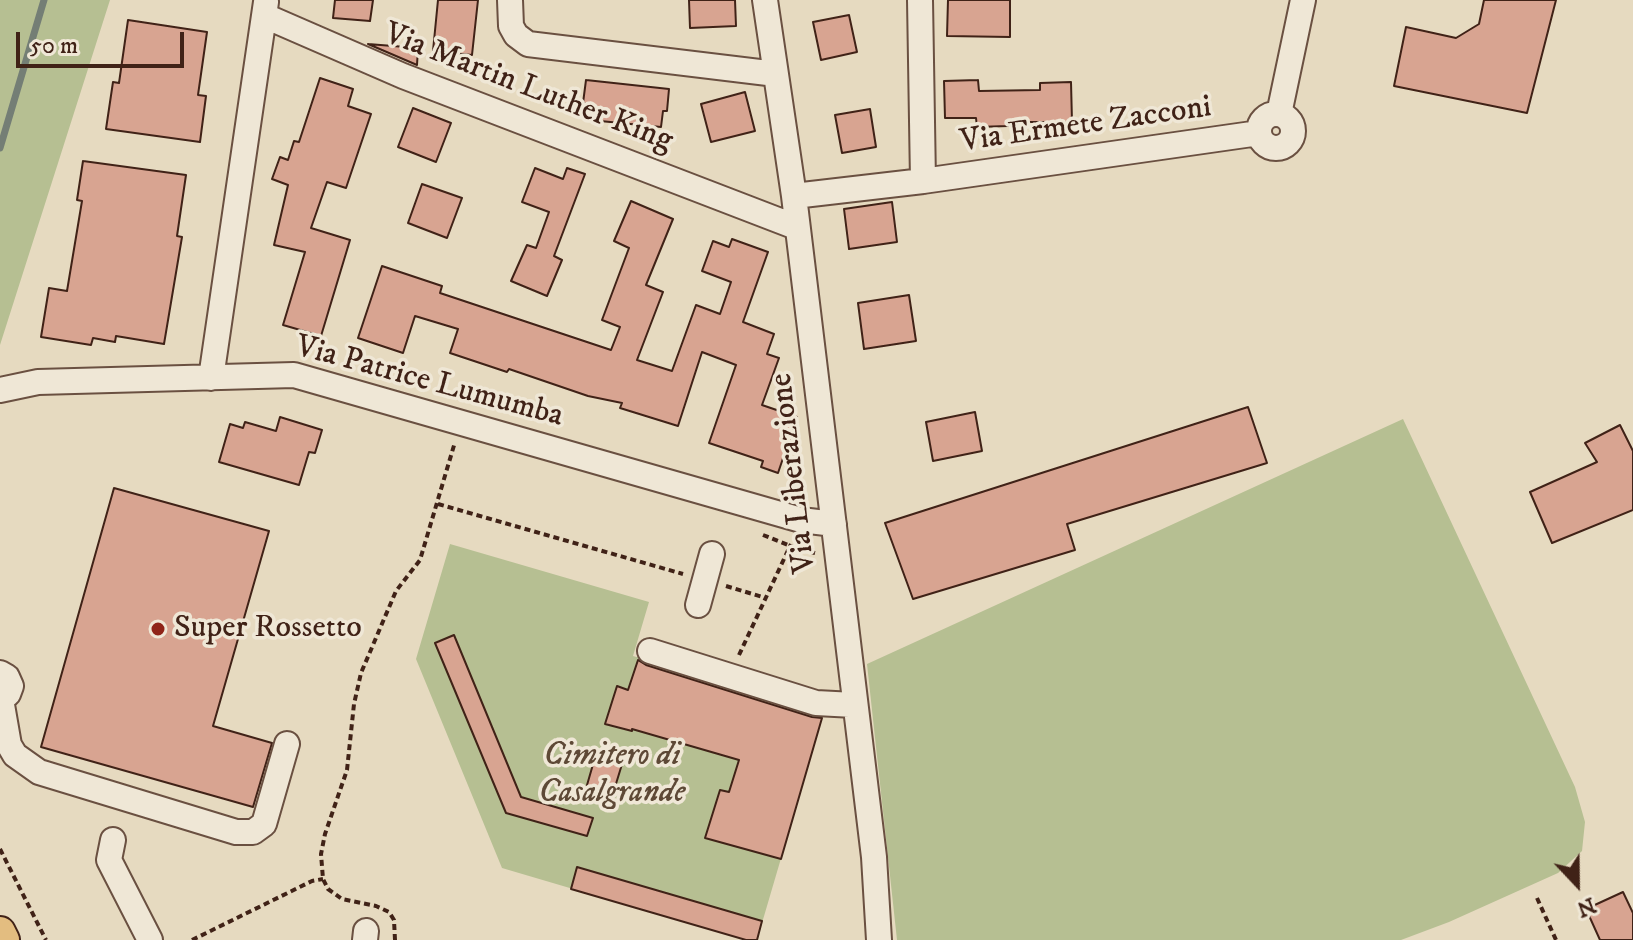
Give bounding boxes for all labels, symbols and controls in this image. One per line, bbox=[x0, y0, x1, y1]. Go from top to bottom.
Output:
scale bar bbox=[20, 16, 188, 66]
street label: Via Martin Luther King bbox=[378, 16, 678, 162]
text: 50 m bbox=[30, 31, 78, 61]
street label: Via Ermete Zacconi bbox=[958, 89, 1214, 163]
street label: Via Patrice Lumumba bbox=[291, 329, 567, 437]
street label: Via Liberazione bbox=[764, 371, 826, 575]
place label: Super Rossetto bbox=[174, 610, 362, 648]
marker: Super Rossetto bbox=[149, 620, 167, 638]
park label: Cimitero di Casalgrande bbox=[539, 738, 685, 813]
north arrow bbox=[1537, 844, 1617, 924]
text: N bbox=[1573, 891, 1600, 923]

